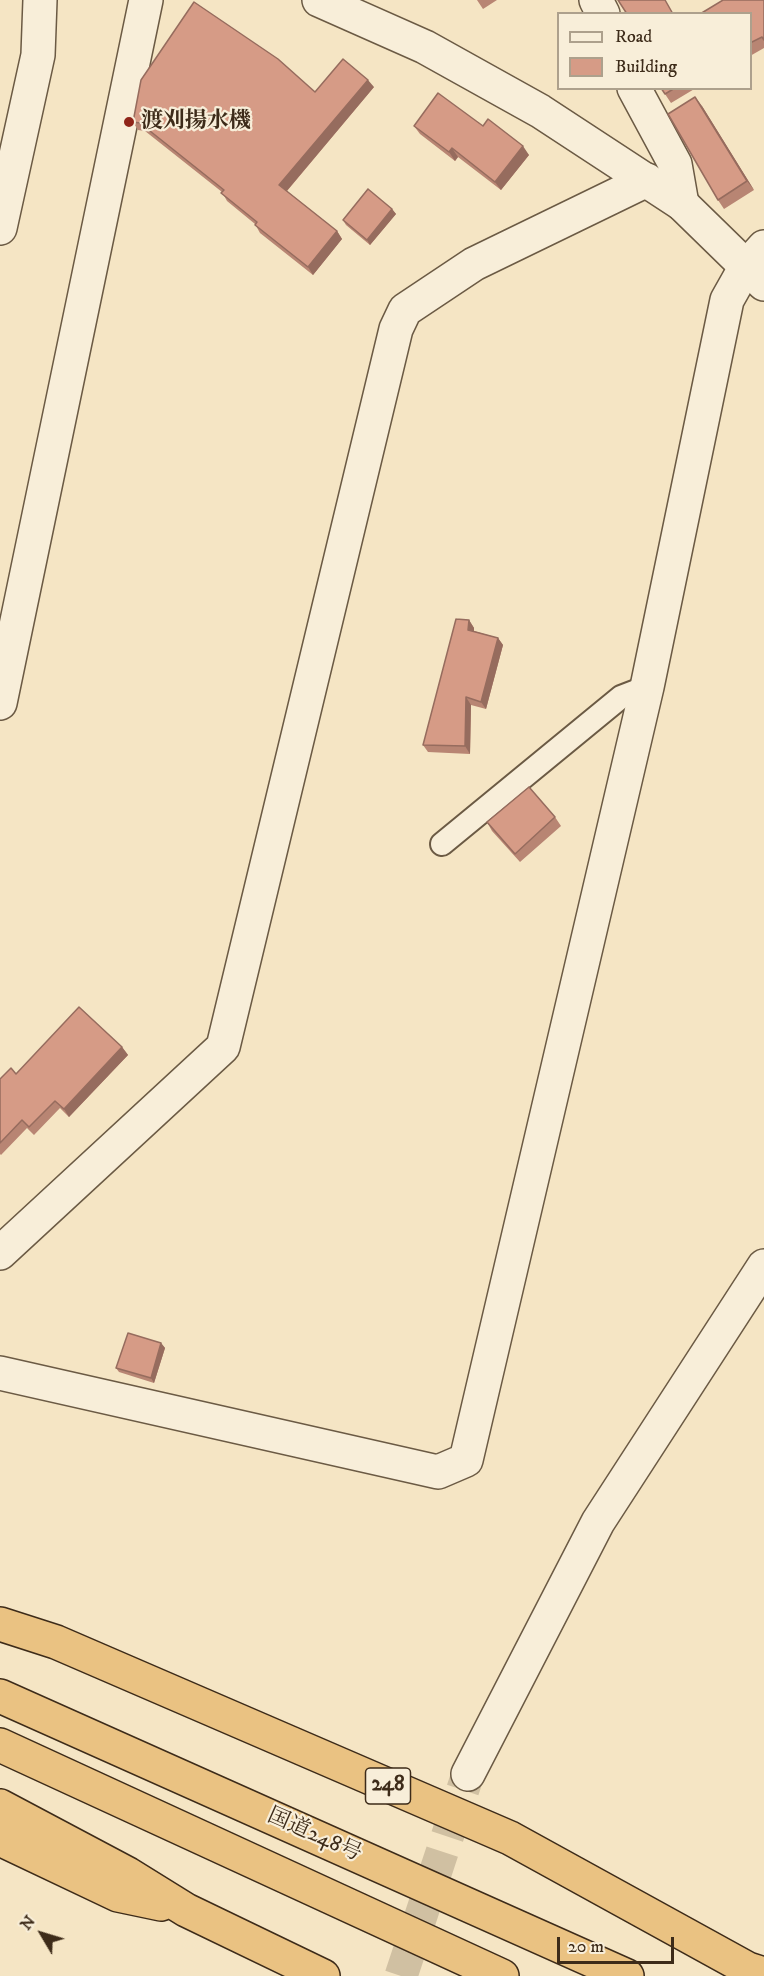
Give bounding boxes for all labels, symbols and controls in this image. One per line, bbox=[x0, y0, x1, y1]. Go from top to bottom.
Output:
legend bbox=[557, 12, 752, 90]
text: Road bbox=[615, 26, 652, 48]
text: Building bbox=[615, 56, 677, 78]
place label: 渡刈揚水機 bbox=[141, 109, 251, 135]
marker: 渡刈揚水機 bbox=[122, 115, 136, 129]
road number: 248 bbox=[366, 1768, 410, 1804]
street label: 国道248号 bbox=[263, 1804, 365, 1868]
north arrow bbox=[12, 1904, 72, 1964]
text: N bbox=[16, 1912, 40, 1934]
scale bar bbox=[560, 1925, 677, 1963]
text: 20 m bbox=[568, 1936, 604, 1958]

